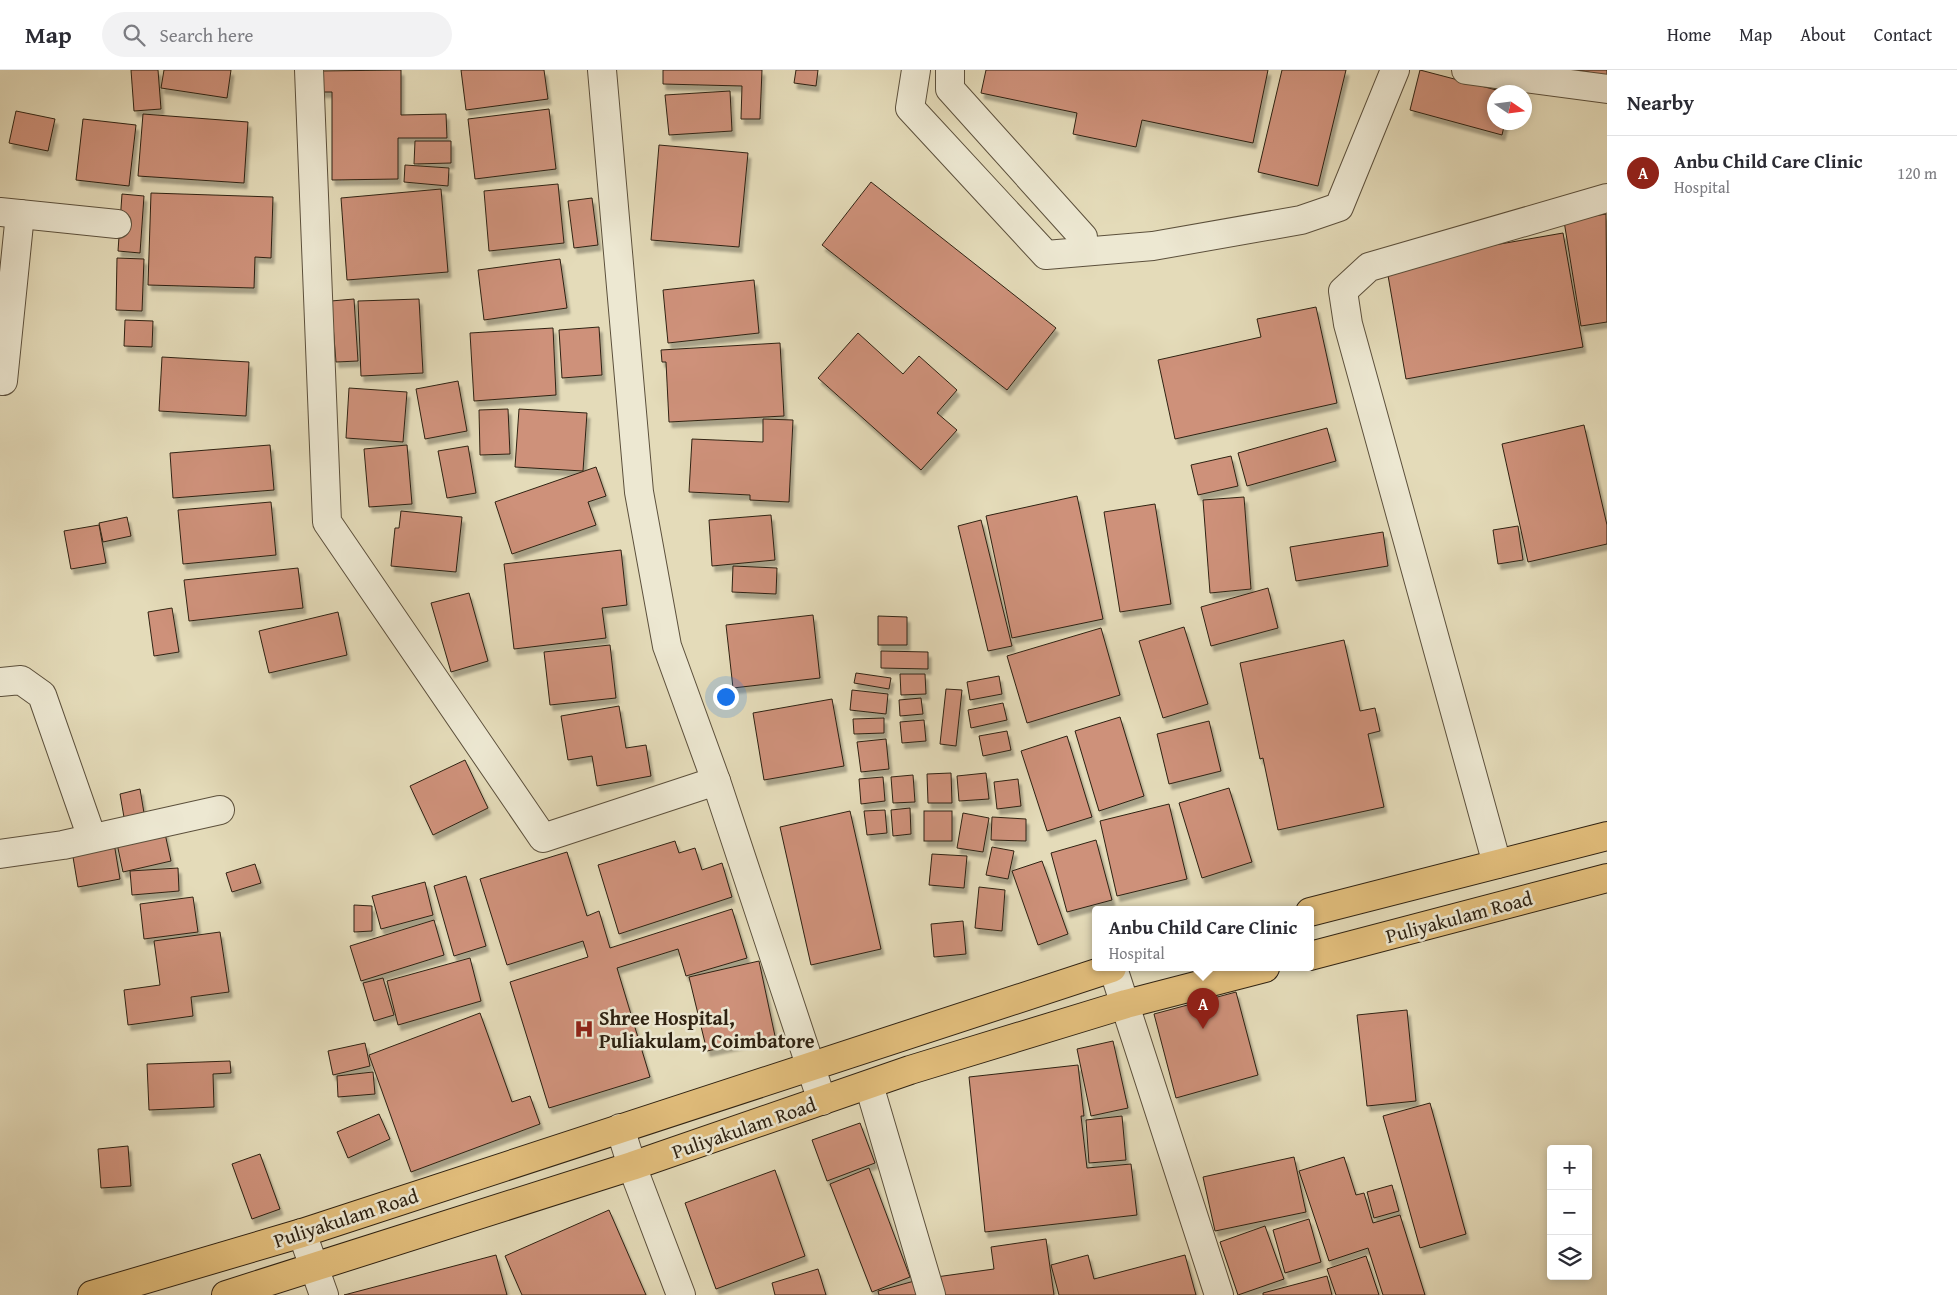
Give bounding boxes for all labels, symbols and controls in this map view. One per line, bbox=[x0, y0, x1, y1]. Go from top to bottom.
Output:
search box bbox=[102, 12, 452, 57]
text: Map bbox=[25, 17, 72, 52]
icon: search bbox=[120, 21, 148, 49]
text: Search here bbox=[160, 21, 253, 49]
text: Home bbox=[1667, 21, 1711, 48]
text: Map bbox=[1739, 21, 1772, 48]
text: About bbox=[1800, 21, 1846, 48]
text: Contact bbox=[1874, 21, 1932, 48]
north arrow bbox=[1487, 85, 1532, 130]
text: Nearby bbox=[1627, 87, 1694, 118]
text: Anbu Child Care Clinic bbox=[1674, 147, 1863, 175]
text: A bbox=[1638, 161, 1648, 185]
text: 120 m bbox=[1897, 161, 1937, 185]
text: Hospital bbox=[1674, 175, 1730, 199]
your location bbox=[713, 684, 739, 710]
street label: Puliyakulam Road bbox=[1382, 883, 1536, 950]
popup bbox=[1092, 906, 1314, 971]
text: Anbu Child Care Clinic bbox=[1109, 913, 1297, 941]
text: Hospital bbox=[1109, 941, 1165, 965]
pin: A bbox=[1187, 988, 1219, 1029]
place label: Shree Hospital, Puliakulam, Coimbatore bbox=[599, 1003, 815, 1055]
hospital icon: Shree Hospital, Puliakulam, Coimbatore bbox=[573, 1018, 595, 1040]
street label: Puliyakulam Road bbox=[668, 1089, 820, 1166]
map controls bbox=[1547, 1145, 1592, 1280]
button: + bbox=[1547, 1145, 1592, 1190]
street label: Puliyakulam Road bbox=[270, 1180, 422, 1255]
button: − bbox=[1547, 1190, 1592, 1235]
button: layers bbox=[1547, 1235, 1592, 1280]

